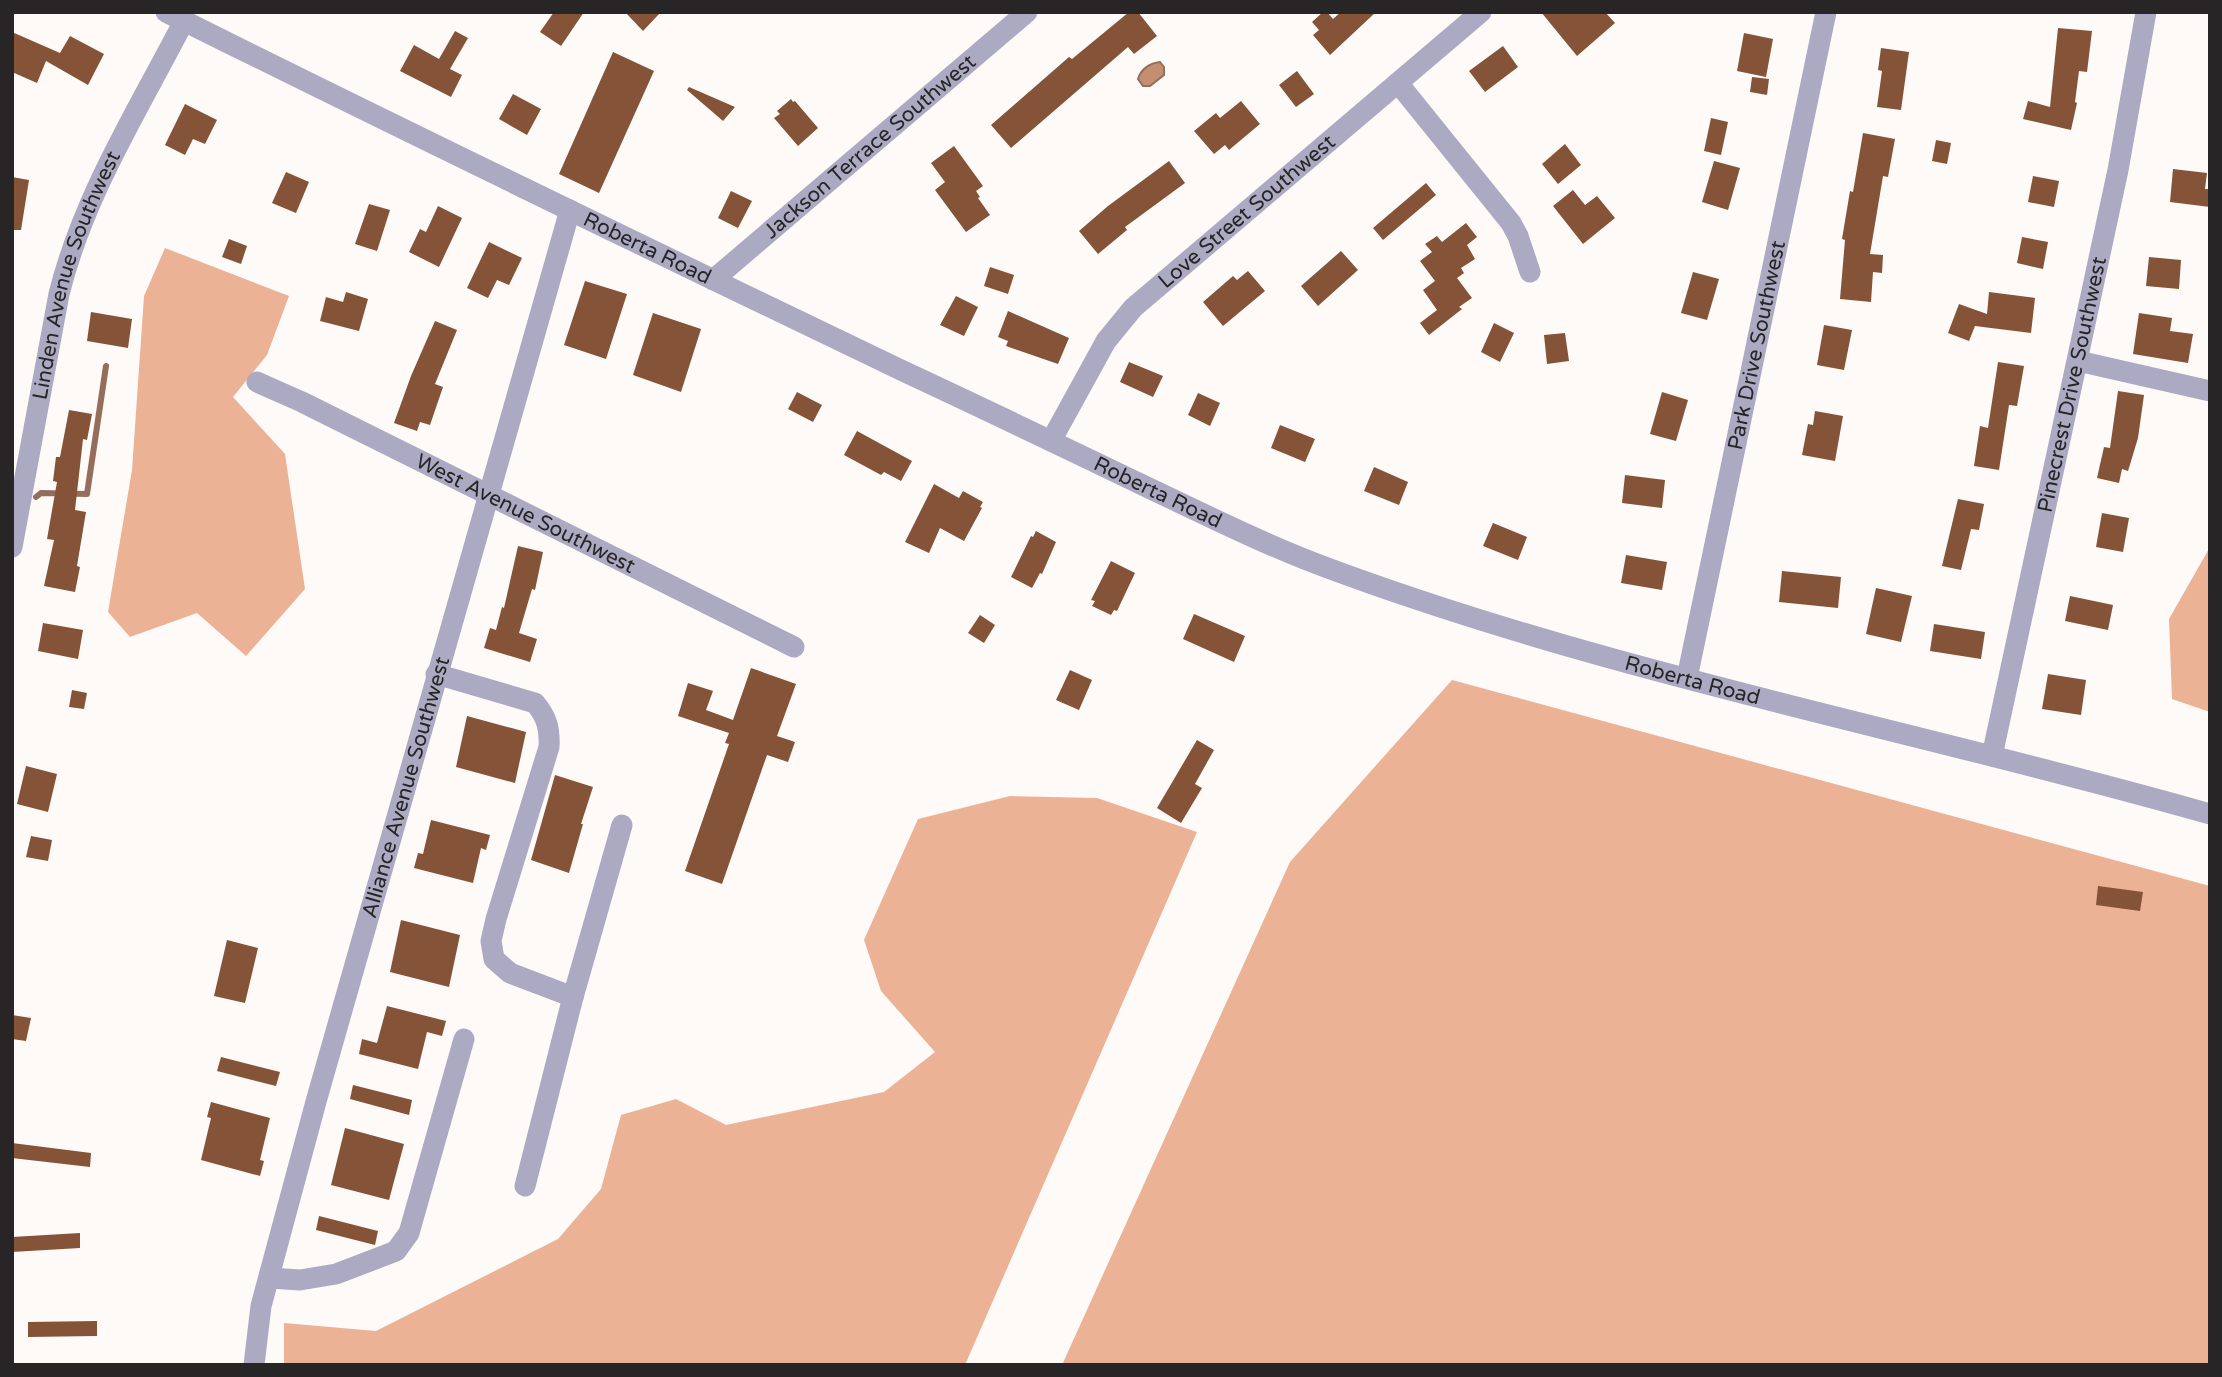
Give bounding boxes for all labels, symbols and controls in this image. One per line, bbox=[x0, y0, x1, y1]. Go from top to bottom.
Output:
street label: Jackson Terrace Southwest bbox=[759, 49, 981, 244]
street label: Love Street Southwest bbox=[1153, 129, 1340, 293]
street label: Linden Avenue Southwest bbox=[27, 147, 126, 402]
street label: Roberta Road bbox=[579, 206, 715, 289]
street label: Park Drive Southwest bbox=[1722, 238, 1790, 452]
street label: Pinecrest Drive Southwest bbox=[2032, 254, 2112, 515]
street label: West Avenue Southwest bbox=[412, 448, 639, 578]
street label: Roberta Road bbox=[1090, 451, 1226, 533]
street label: Roberta Road bbox=[1622, 650, 1763, 710]
street label: Alliance Avenue Southwest bbox=[356, 654, 455, 921]

